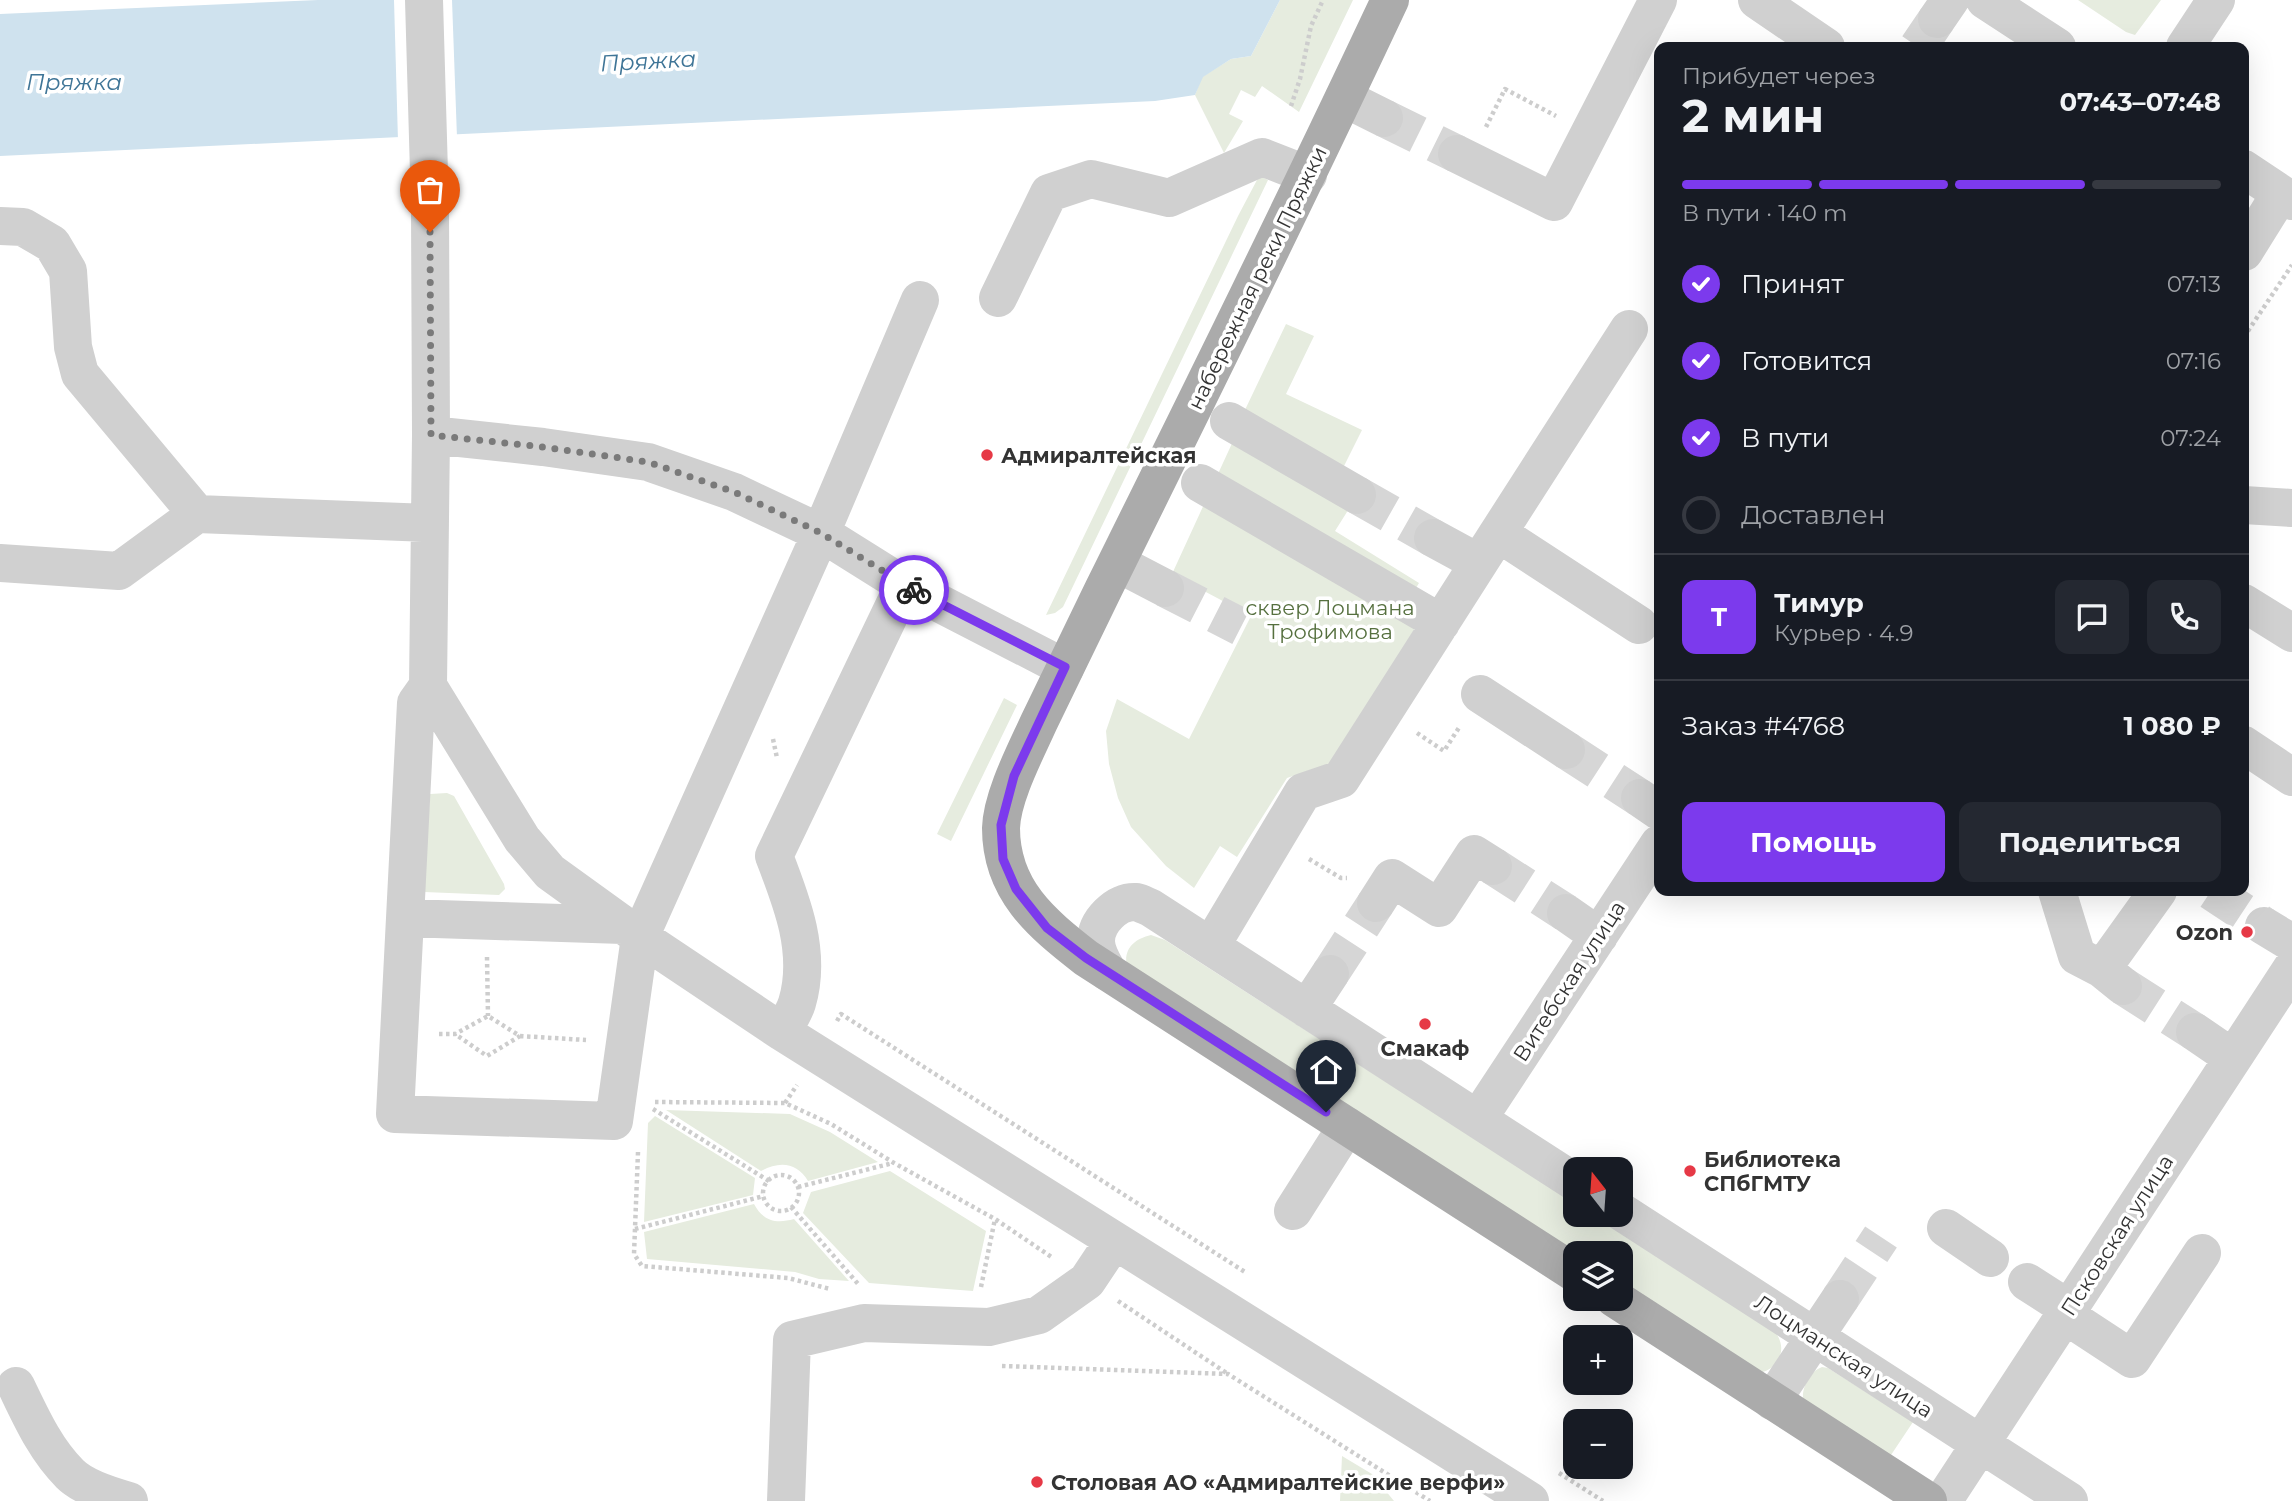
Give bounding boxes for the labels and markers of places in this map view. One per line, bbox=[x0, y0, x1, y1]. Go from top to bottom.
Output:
pin bbox=[400, 160, 460, 232]
place label: Адмиралтейская bbox=[1001, 443, 1196, 468]
marker: Адмиралтейская bbox=[979, 447, 995, 463]
place label: Ozon bbox=[2176, 920, 2233, 945]
marker: Ozon bbox=[2239, 924, 2255, 940]
marker: Смакаф bbox=[1417, 1016, 1433, 1032]
place label: Смакаф bbox=[1381, 1036, 1470, 1061]
pin bbox=[1296, 1040, 1356, 1112]
place label: Библиотека СПбГМТУ bbox=[1704, 1147, 1841, 1196]
marker: Библиотека СПбГМТУ bbox=[1682, 1163, 1698, 1179]
place label: Столовая АО «Адмиралтейские верфи» bbox=[1051, 1470, 1505, 1495]
marker: Столовая АО «Адмиралтейские верфи» bbox=[1029, 1474, 1045, 1490]

